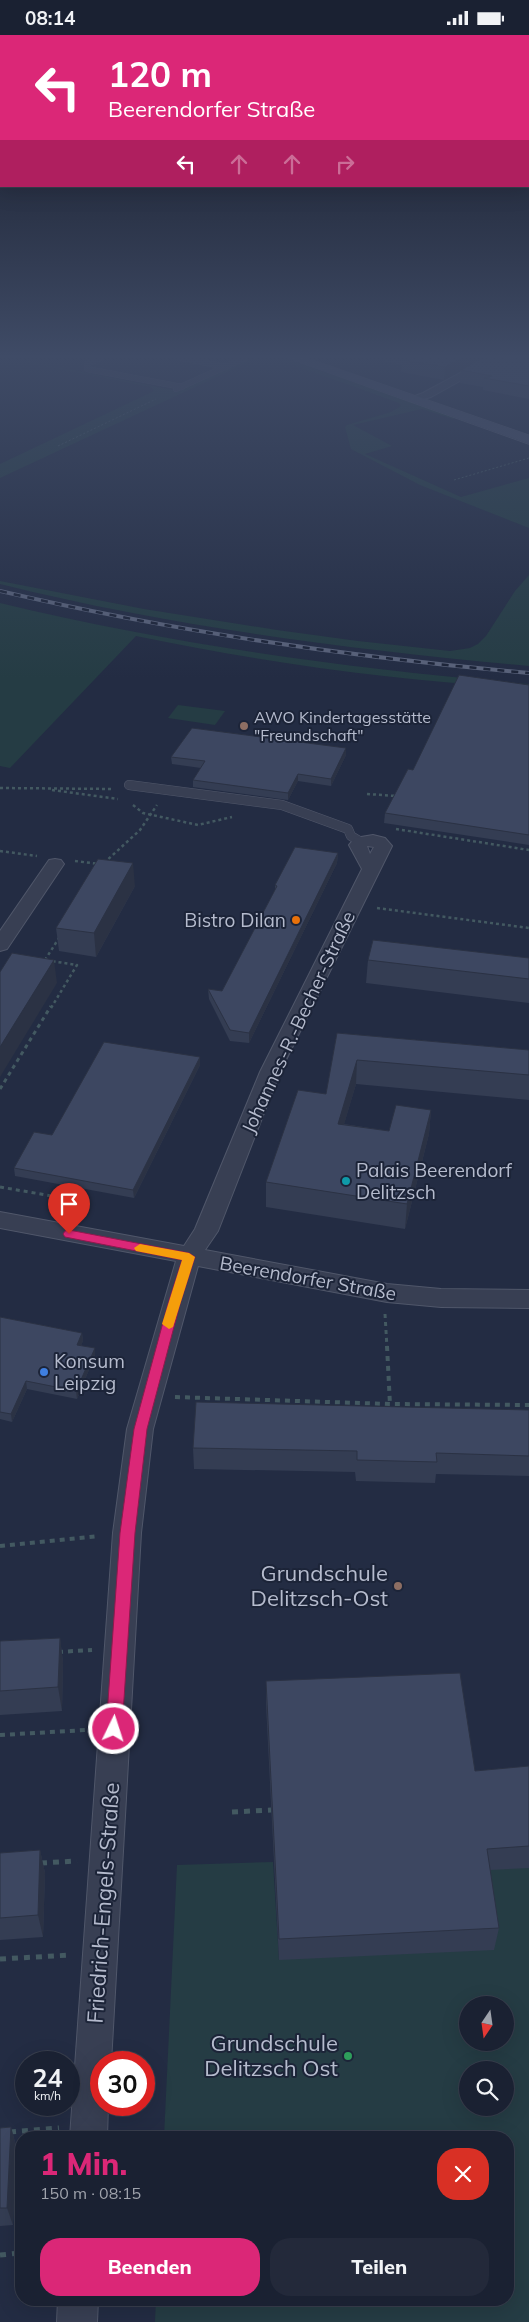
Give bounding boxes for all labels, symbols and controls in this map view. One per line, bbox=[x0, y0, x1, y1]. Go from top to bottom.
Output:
text: 08:14 bbox=[25, 6, 75, 30]
text: 120 m bbox=[108, 52, 212, 96]
icon: left bbox=[25, 55, 90, 120]
text: Beerendorfer Straße bbox=[108, 95, 315, 123]
icon: left bbox=[172, 150, 200, 178]
icon: ahead bbox=[225, 150, 253, 178]
icon: ahead bbox=[278, 150, 306, 178]
icon: right bbox=[331, 150, 359, 178]
place label: AWO Kindertagesstätte "Freundschaft" bbox=[254, 707, 431, 745]
marker: AWO Kindertagesstätte "Freundschaft" bbox=[238, 720, 250, 732]
street label: Johannes-R.-Becher-Straße bbox=[236, 907, 360, 1137]
place label: Bistro Dilan bbox=[184, 908, 286, 932]
marker: Bistro Dilan bbox=[290, 914, 302, 926]
place label: Palais Beerendorf Delitzsch bbox=[356, 1158, 513, 1204]
marker: Palais Beerendorf Delitzsch bbox=[340, 1175, 352, 1187]
pin bbox=[48, 1183, 90, 1234]
icon: arrive bbox=[55, 1190, 83, 1218]
street label: Beerendorfer Straße bbox=[218, 1251, 398, 1305]
place label: Konsum Leipzig bbox=[54, 1349, 125, 1395]
marker: Konsum Leipzig bbox=[38, 1366, 50, 1378]
place label: Grundschule Delitzsch-Ost bbox=[251, 1559, 388, 1612]
marker: Grundschule Delitzsch-Ost bbox=[392, 1580, 404, 1592]
position arrow bbox=[87, 1702, 139, 1754]
street label: Friedrich-Engels-Straße bbox=[81, 1782, 125, 2024]
north arrow bbox=[459, 1996, 514, 2051]
map controls bbox=[459, 1996, 514, 2116]
place label: Grundschule Delitzsch Ost bbox=[204, 2029, 338, 2082]
marker: Grundschule Delitzsch Ost bbox=[342, 2050, 354, 2062]
speed limit sign: 30 bbox=[90, 2051, 155, 2116]
button: search bbox=[459, 2061, 514, 2116]
text: 24 bbox=[32, 2062, 63, 2093]
text: km/h bbox=[34, 2088, 61, 2103]
text: 1 Min. bbox=[40, 2145, 127, 2183]
button: close bbox=[437, 2148, 489, 2200]
text: 150 m · 08:15 bbox=[40, 2183, 141, 2203]
button: Beenden bbox=[40, 2238, 260, 2296]
button: Teilen bbox=[270, 2238, 489, 2296]

